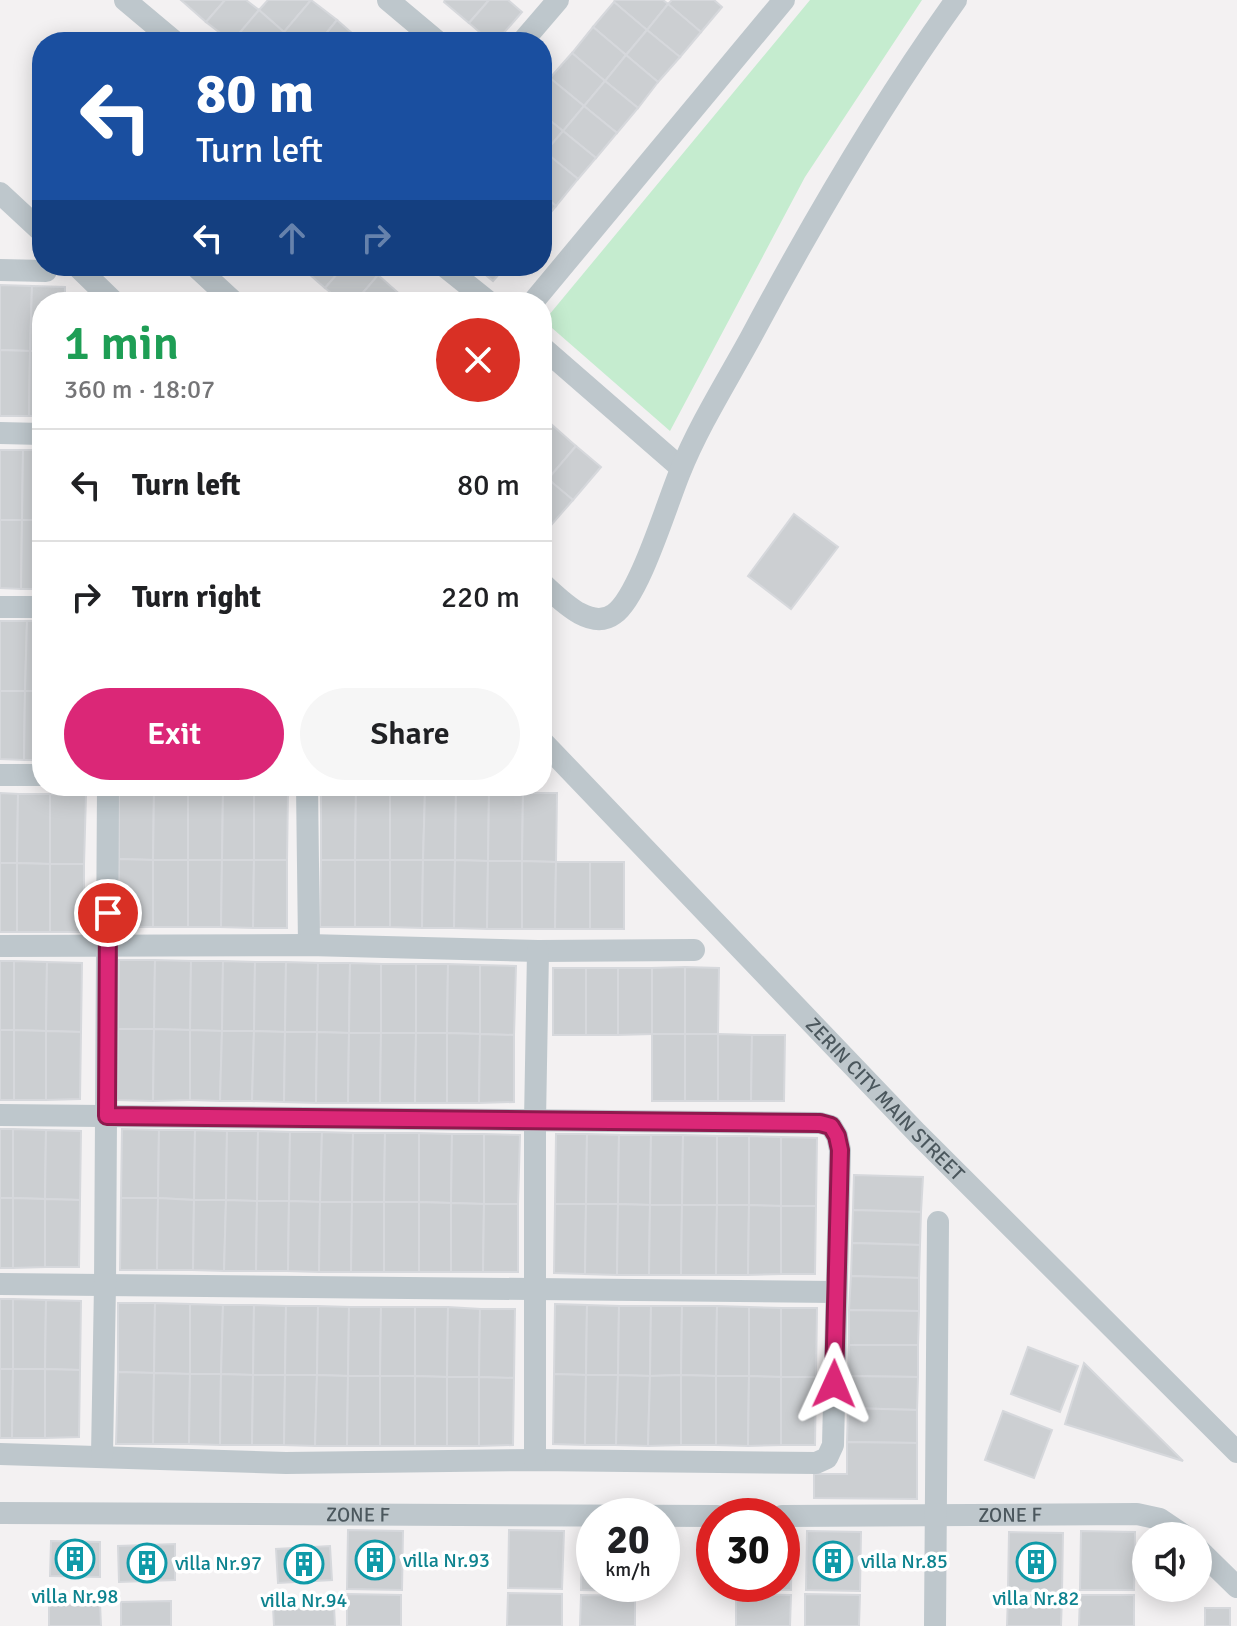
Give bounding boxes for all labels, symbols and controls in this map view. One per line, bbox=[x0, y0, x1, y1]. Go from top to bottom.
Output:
text: 80 m bbox=[196, 59, 314, 128]
icon: left bbox=[64, 64, 168, 168]
text: Turn left bbox=[196, 128, 323, 173]
icon: left bbox=[186, 216, 230, 260]
icon: ahead bbox=[270, 216, 314, 260]
icon: right bbox=[354, 216, 398, 260]
text: 1 min bbox=[64, 314, 179, 373]
button: close bbox=[436, 318, 520, 402]
text: 360 m · 18:07 bbox=[64, 374, 215, 406]
icon: left bbox=[64, 463, 108, 507]
text: Turn left bbox=[132, 467, 241, 504]
text: 80 m bbox=[457, 467, 520, 504]
icon: right bbox=[64, 575, 108, 619]
text: Turn right bbox=[132, 579, 261, 616]
text: 220 m bbox=[441, 579, 520, 616]
button: Exit bbox=[64, 688, 284, 780]
button: Share bbox=[300, 688, 520, 780]
pin bbox=[74, 879, 142, 947]
icon: arrive bbox=[86, 891, 130, 935]
street label: ZERIN CITY MAIN STREET bbox=[800, 1012, 970, 1186]
position arrow bbox=[792, 1342, 876, 1426]
speed limit sign: 30 bbox=[696, 1498, 800, 1602]
street label: ZONE F bbox=[326, 1502, 390, 1528]
street label: ZONE F bbox=[978, 1503, 1042, 1528]
text: 20 bbox=[606, 1515, 650, 1565]
map controls bbox=[1132, 1522, 1212, 1602]
button: sound bbox=[1132, 1522, 1212, 1602]
building icon: villa Nr.98 bbox=[54, 1538, 96, 1580]
building icon: villa Nr.93 bbox=[354, 1539, 396, 1581]
building icon: villa Nr.85 bbox=[812, 1540, 854, 1582]
building icon: villa Nr.82 bbox=[1015, 1541, 1057, 1583]
building icon: villa Nr.97 bbox=[126, 1542, 168, 1584]
building icon: villa Nr.94 bbox=[283, 1543, 325, 1585]
place label: villa Nr.93 bbox=[403, 1548, 490, 1573]
place label: villa Nr.85 bbox=[861, 1549, 948, 1574]
place label: villa Nr.97 bbox=[175, 1551, 262, 1576]
text: km/h bbox=[605, 1557, 651, 1582]
place label: villa Nr.98 bbox=[32, 1584, 118, 1609]
place label: villa Nr.82 bbox=[993, 1586, 1079, 1611]
place label: villa Nr.94 bbox=[261, 1588, 348, 1613]

